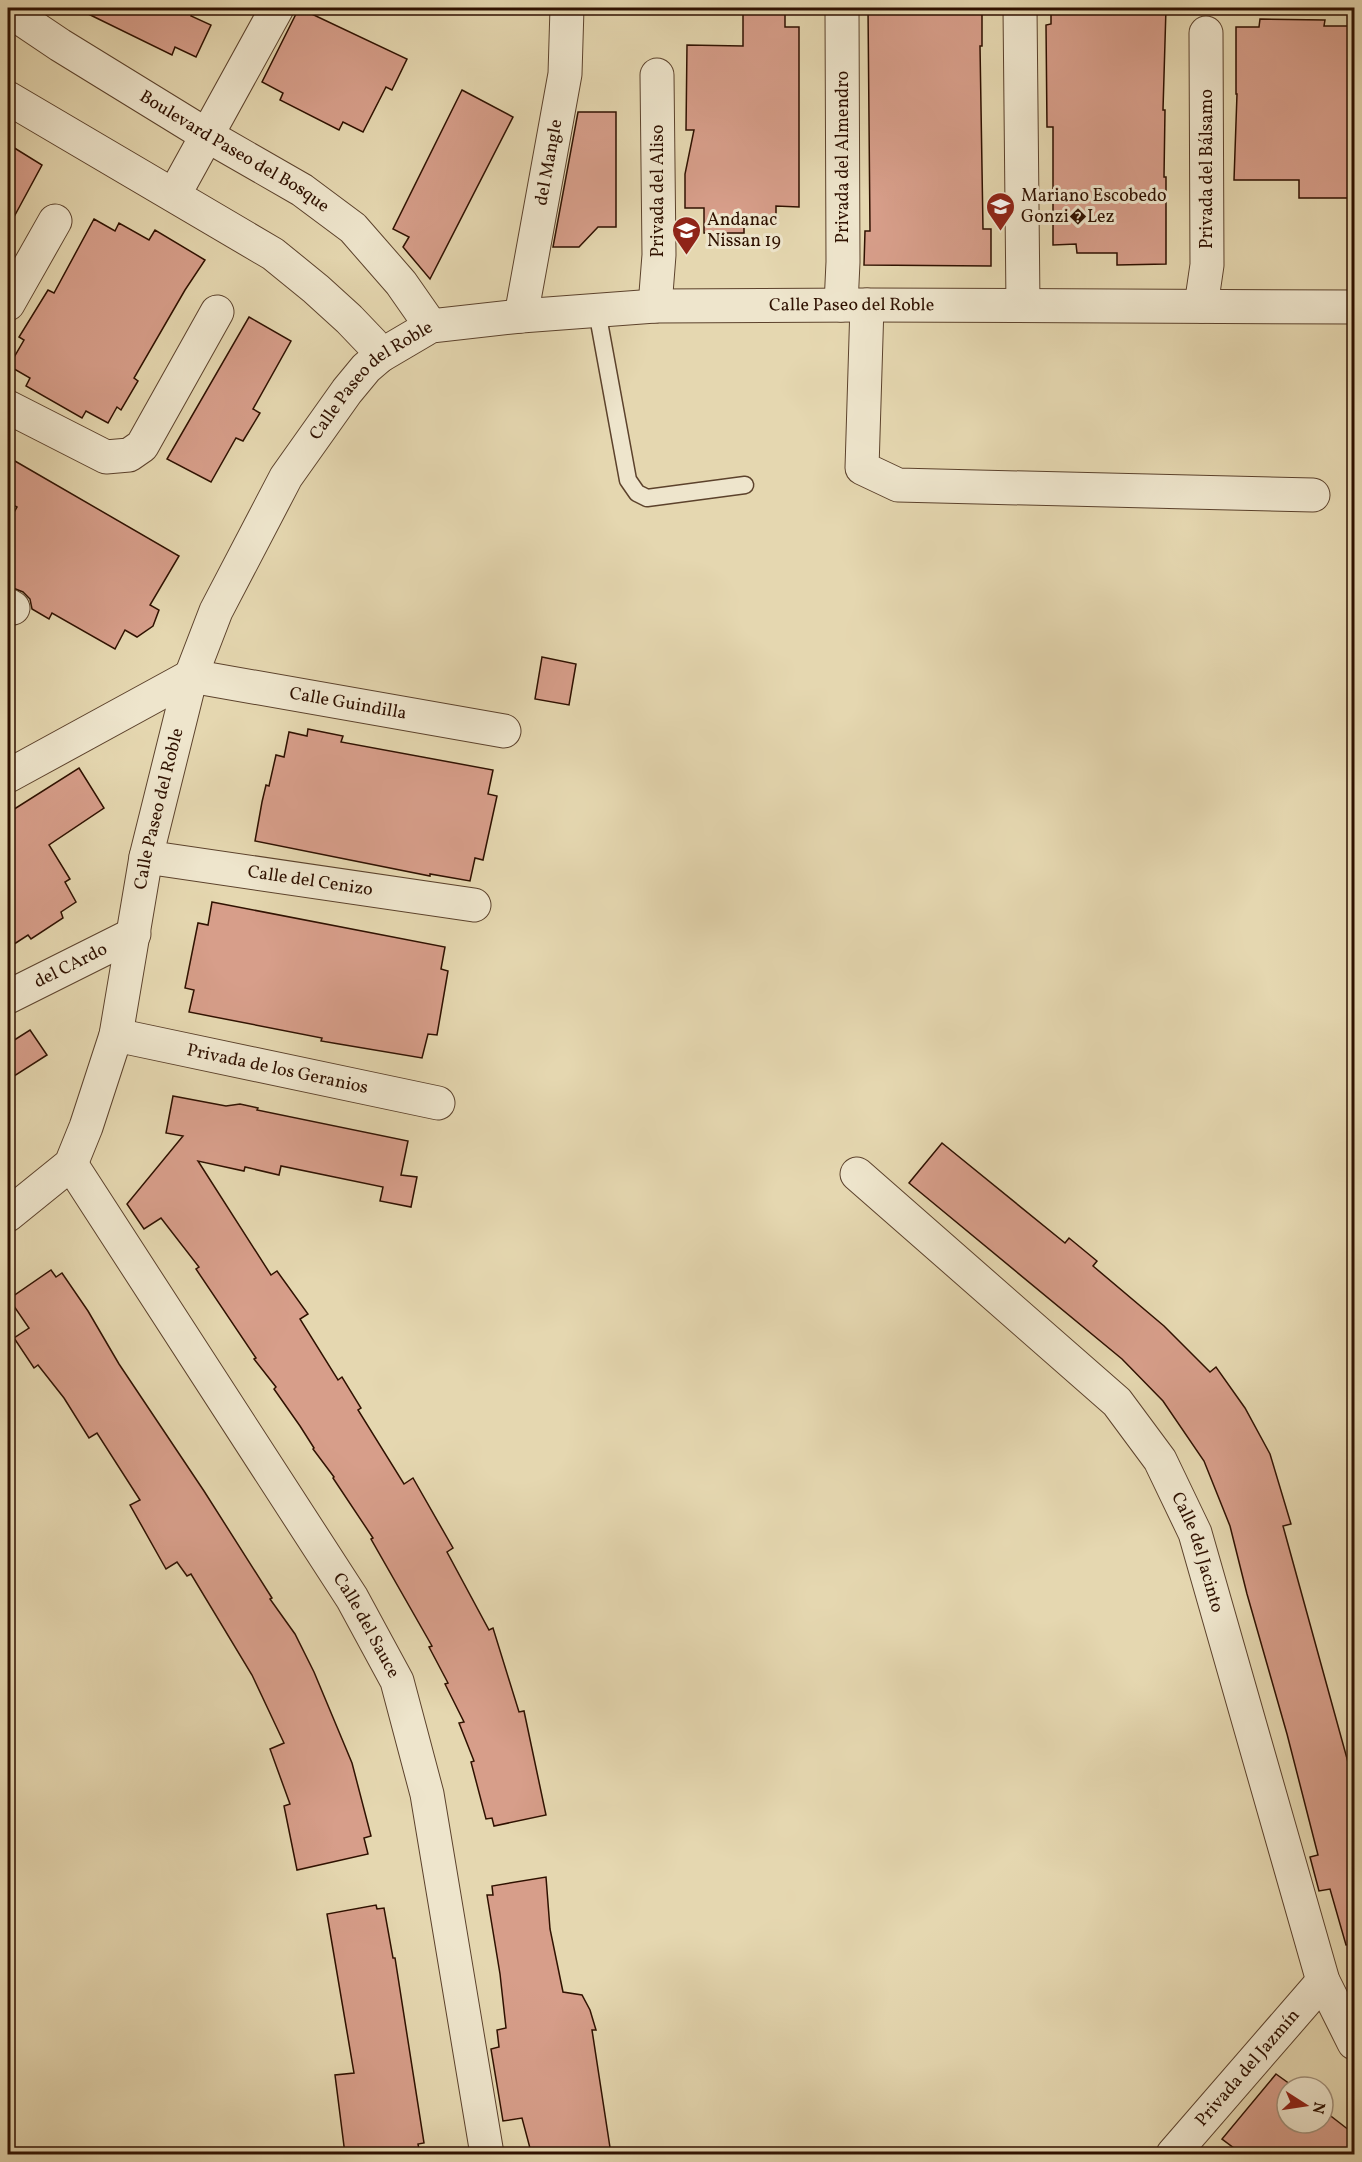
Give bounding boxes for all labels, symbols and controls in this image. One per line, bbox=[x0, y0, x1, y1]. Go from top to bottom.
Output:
street label: Privada del Almendro bbox=[831, 71, 856, 243]
street label: Boulevard Paseo del Bosque bbox=[135, 84, 335, 219]
street label: Privada del Bálsamo bbox=[1195, 89, 1220, 249]
street label: del Mangle bbox=[529, 117, 569, 208]
street label: Privada del Aliso bbox=[646, 124, 671, 258]
place label: Mariano Escobedo Gonzi�Lez bbox=[1021, 184, 1167, 230]
school or university icon: Mariano Escobedo Gonzi�Lez bbox=[984, 190, 1016, 232]
place label: Andanac Nissan 19 bbox=[707, 208, 781, 254]
school or university icon: Andanac Nissan 19 bbox=[670, 214, 702, 256]
street label: Calle Paseo del Roble bbox=[769, 292, 934, 318]
street label: Calle Paseo del Roble bbox=[303, 315, 437, 445]
street label: Calle Guindilla bbox=[288, 681, 409, 726]
street label: Calle Paseo del Roble bbox=[128, 726, 190, 891]
street label: Calle del Cenizo bbox=[246, 860, 375, 903]
street label: del CArdo bbox=[30, 937, 112, 995]
street label: Privada de los Geranios bbox=[184, 1038, 371, 1100]
street label: Calle del Jacinto bbox=[1165, 1488, 1230, 1615]
street label: Calle del Sauce bbox=[327, 1568, 406, 1683]
street label: Privada del Jazmín bbox=[1190, 2003, 1306, 2132]
north arrow bbox=[1275, 2075, 1335, 2135]
text: N bbox=[1306, 2100, 1330, 2116]

